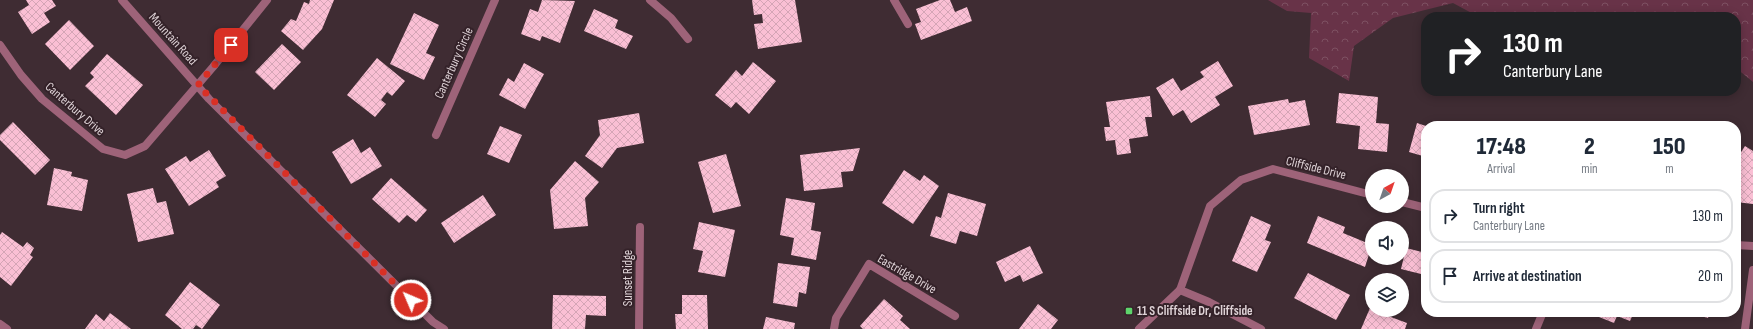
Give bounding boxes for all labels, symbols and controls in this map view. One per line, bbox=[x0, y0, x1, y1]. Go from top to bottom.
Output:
street label: Mountain Road bbox=[145, 10, 201, 68]
street label: Canterbury Circle bbox=[431, 25, 477, 101]
text: 130 m bbox=[1503, 27, 1563, 60]
pin bbox=[214, 28, 248, 62]
icon: right bbox=[1437, 28, 1489, 80]
icon: arrive bbox=[220, 34, 242, 56]
text: Canterbury Lane bbox=[1503, 61, 1603, 82]
street label: Canterbury Drive bbox=[42, 79, 108, 139]
text: 17:48 bbox=[1476, 132, 1526, 161]
text: 2 bbox=[1584, 132, 1595, 161]
text: 150 bbox=[1653, 132, 1686, 161]
street label: Cliffside Drive bbox=[1284, 153, 1348, 183]
text: Arrival bbox=[1487, 161, 1515, 177]
text: min bbox=[1581, 161, 1598, 177]
text: m bbox=[1665, 161, 1673, 177]
north arrow bbox=[1365, 169, 1409, 213]
map controls bbox=[1365, 169, 1409, 317]
text: Turn right bbox=[1473, 199, 1525, 218]
icon: right bbox=[1439, 205, 1461, 227]
text: 130 m bbox=[1693, 207, 1723, 226]
text: Canterbury Lane bbox=[1473, 218, 1545, 234]
button: sound bbox=[1365, 221, 1409, 265]
street label: Sunset Ridge bbox=[620, 250, 636, 306]
street label: Eastridge Drive bbox=[875, 251, 939, 297]
icon: arrive bbox=[1439, 265, 1461, 287]
text: Arrive at destination bbox=[1473, 267, 1582, 286]
text: 20 m bbox=[1698, 267, 1723, 286]
button: layers bbox=[1365, 273, 1409, 317]
position arrow bbox=[390, 279, 432, 321]
place label: 11 S Cliffside Dr, Cliffside bbox=[1137, 303, 1253, 319]
marker: 11 S Cliffside Dr, Cliffside bbox=[1124, 306, 1134, 316]

